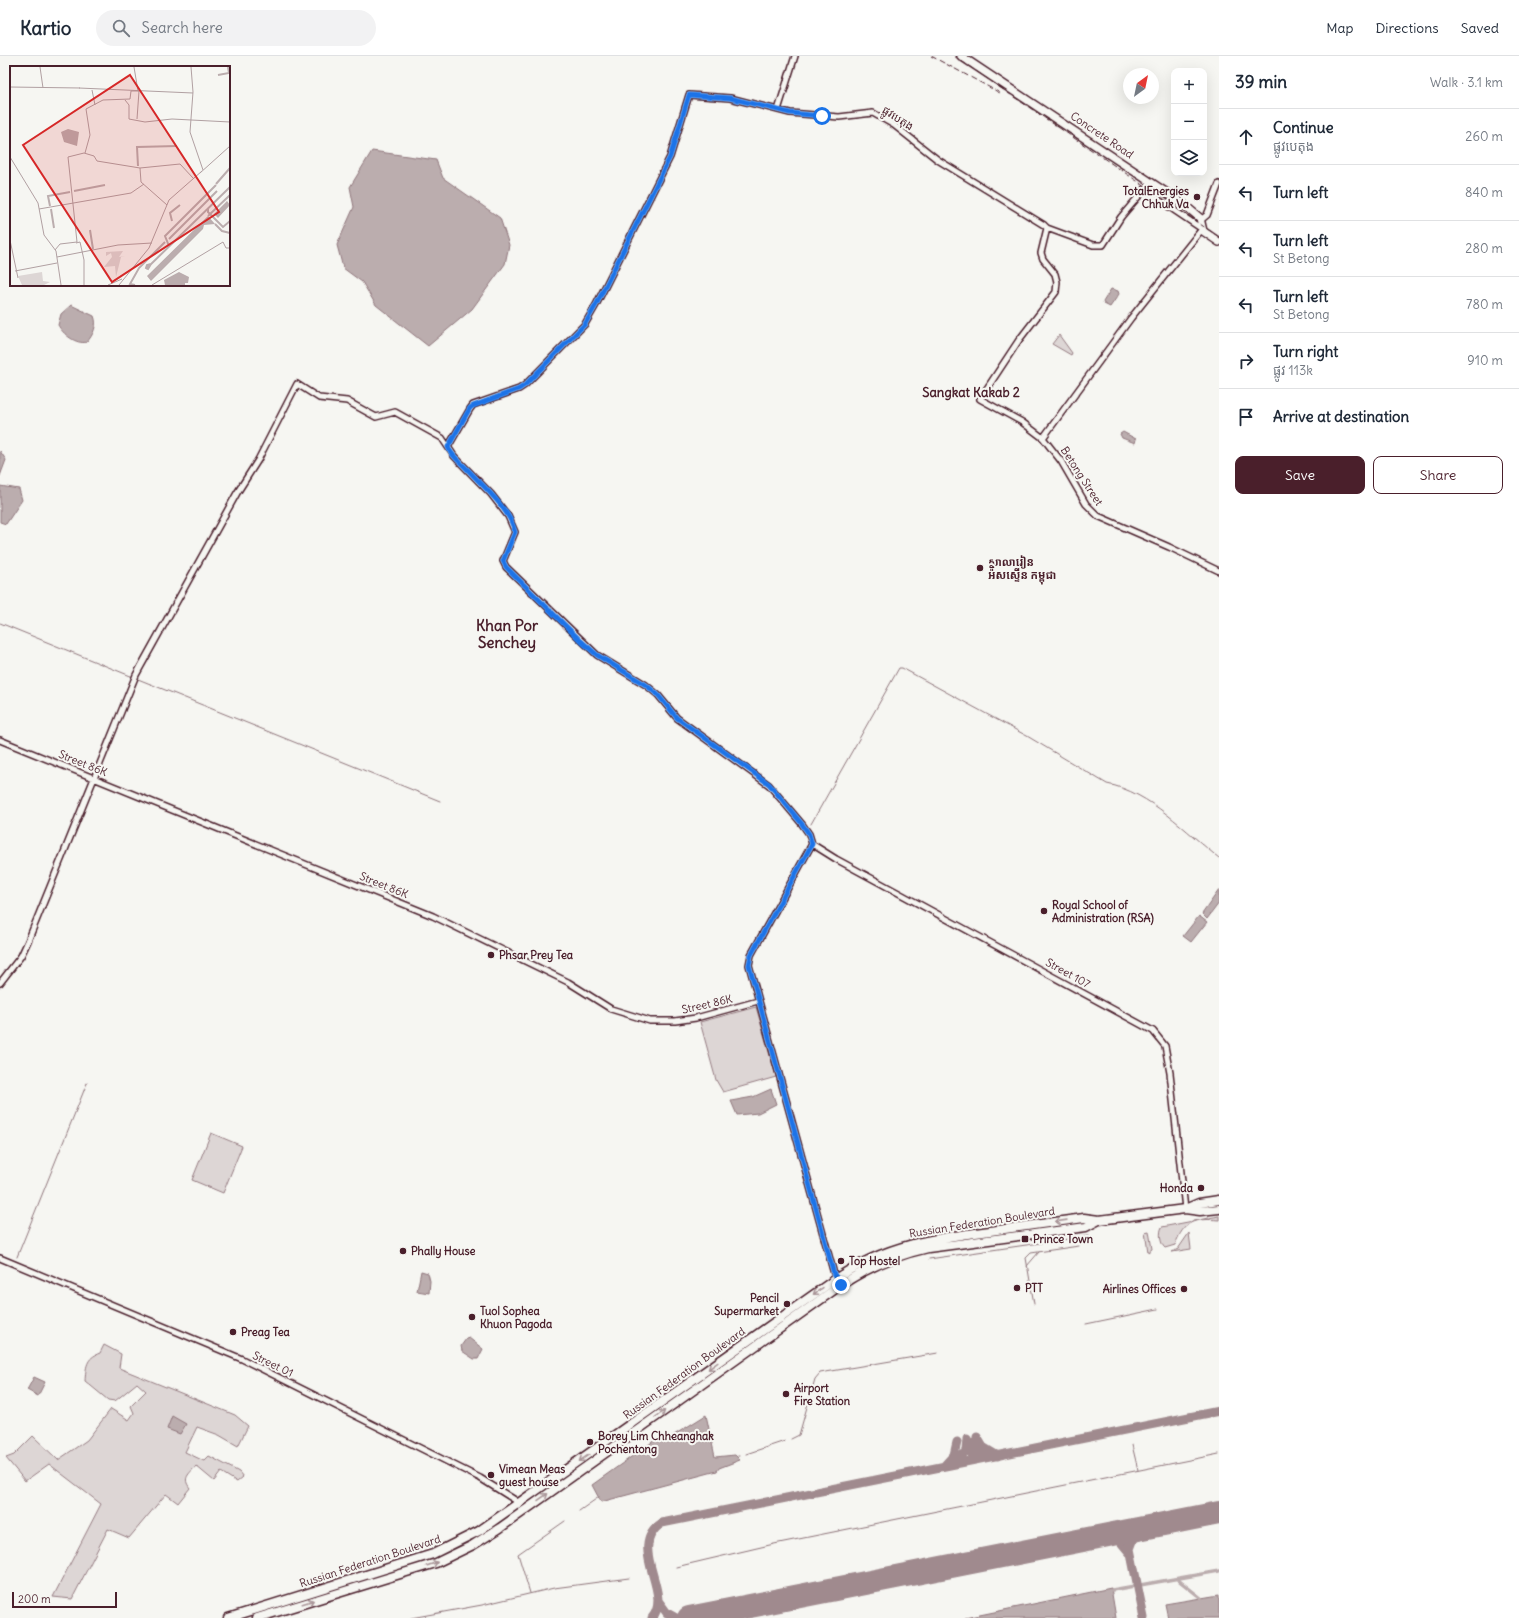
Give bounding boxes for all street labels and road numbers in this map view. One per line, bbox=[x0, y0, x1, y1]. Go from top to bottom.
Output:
street label: ផ្លូវបេតុង bbox=[878, 103, 916, 136]
street label: Concrete Road bbox=[1068, 109, 1137, 162]
street label: Betong Street bbox=[1058, 444, 1106, 508]
street label: Street 86K bbox=[57, 747, 110, 779]
street label: Street 86K bbox=[358, 869, 411, 901]
street label: Street 107 bbox=[1043, 955, 1093, 991]
street label: Street 86K bbox=[680, 991, 734, 1017]
street label: Russian Federation Boulevard bbox=[908, 1203, 1056, 1240]
street label: Russian Federation Boulevard bbox=[620, 1324, 748, 1422]
street label: Street 01 bbox=[250, 1348, 296, 1380]
street label: Russian Federation Boulevard bbox=[298, 1531, 443, 1590]

